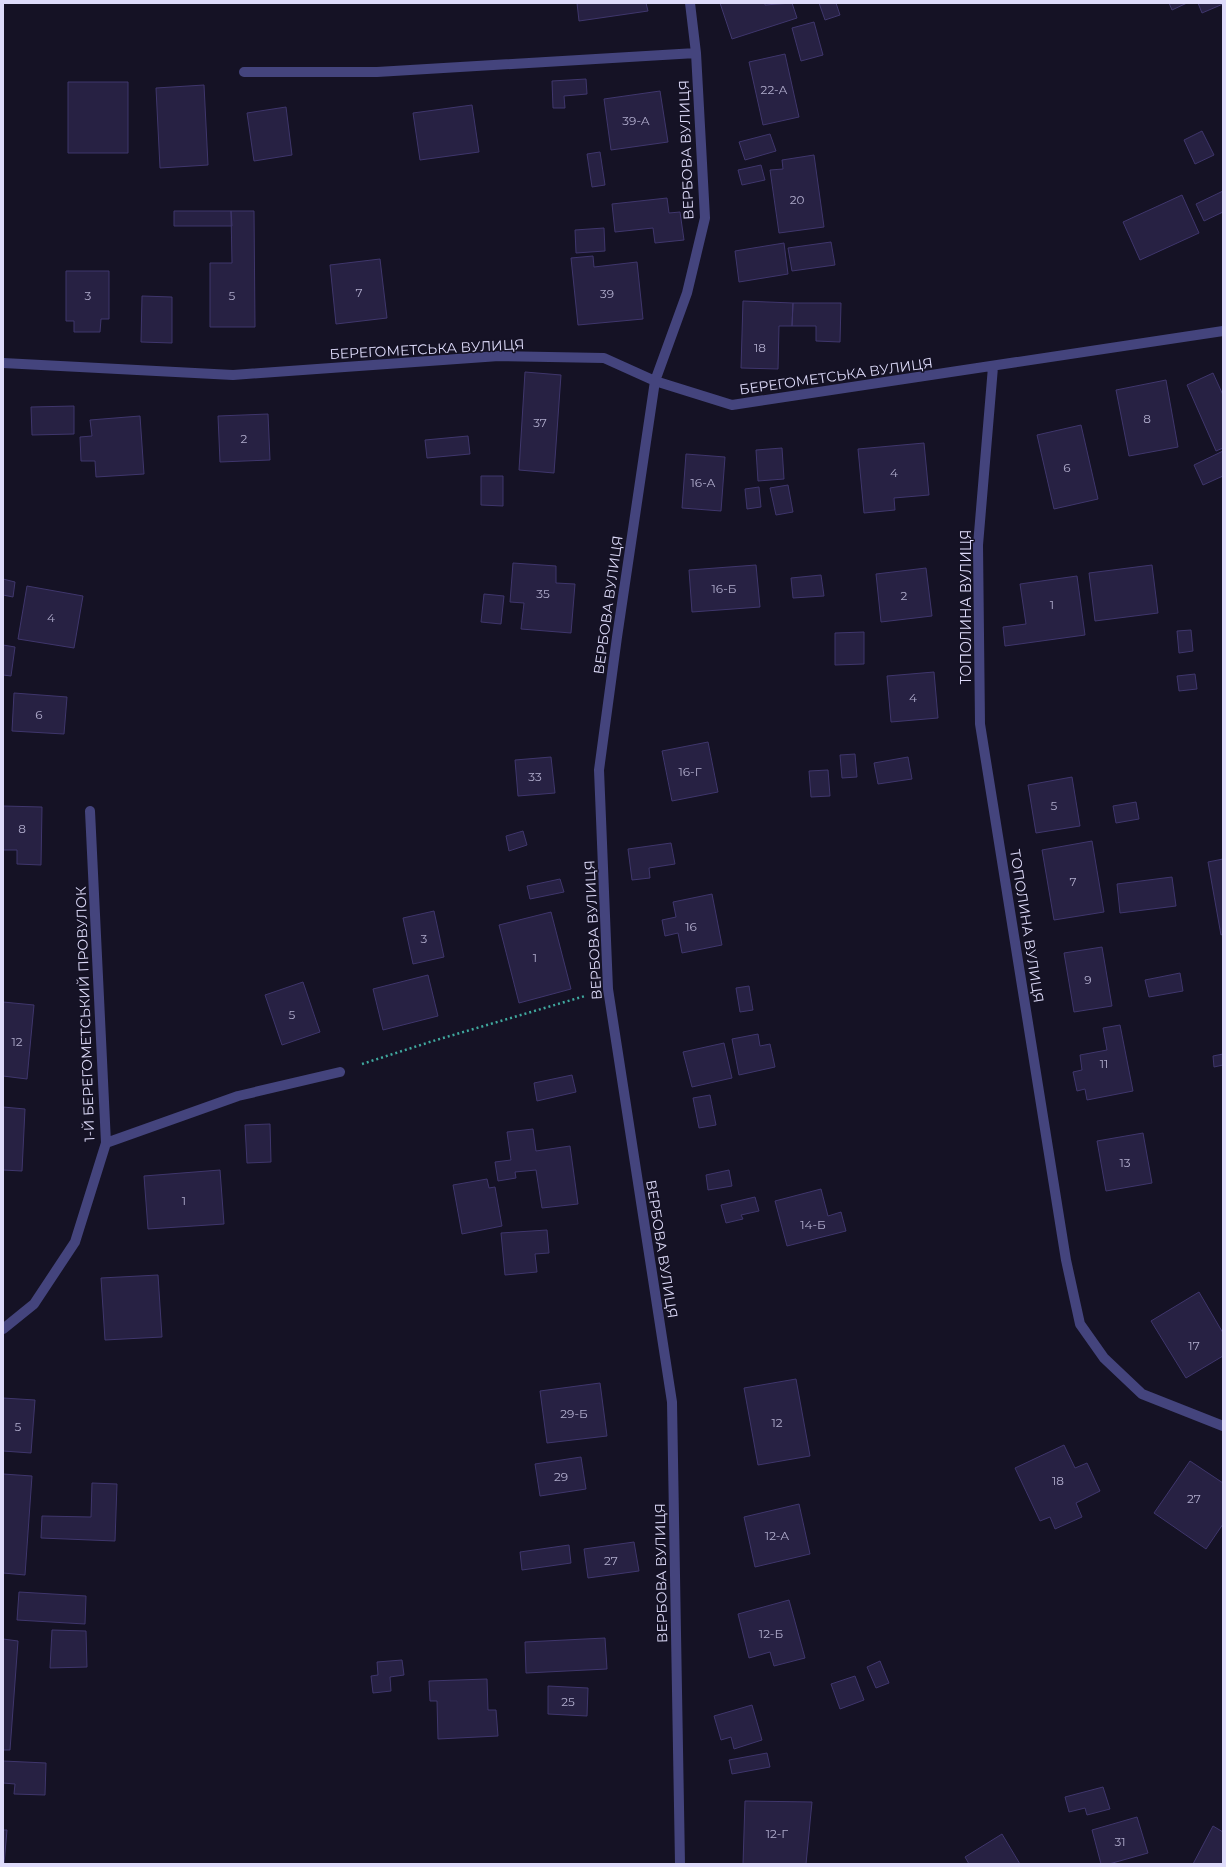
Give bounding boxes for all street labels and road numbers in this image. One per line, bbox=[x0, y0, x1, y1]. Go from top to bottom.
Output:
street label: ВЕРБОВА ВУЛИЦЯ bbox=[675, 80, 697, 220]
street label: БЕРЕГОМЕТСЬКА ВУЛИЦЯ bbox=[329, 335, 525, 363]
street label: БЕРЕГОМЕТСЬКА ВУЛИЦЯ bbox=[738, 354, 934, 398]
street label: ТОПОЛИНА ВУЛИЦЯ bbox=[957, 529, 975, 685]
street label: ВЕРБОВА ВУЛИЦЯ bbox=[589, 534, 627, 676]
street label: ТОПОЛИНА ВУЛИЦЯ bbox=[1006, 848, 1048, 1004]
street label: ВЕРБОВА ВУЛИЦЯ bbox=[580, 860, 606, 1000]
street label: 1-Й БЕРЕГОМЕТСЬКИЙ ПРОВУЛОК bbox=[72, 886, 98, 1142]
street label: ВЕРБОВА ВУЛИЦЯ bbox=[642, 1178, 682, 1320]
street label: ВЕРБОВА ВУЛИЦЯ bbox=[651, 1503, 671, 1643]

